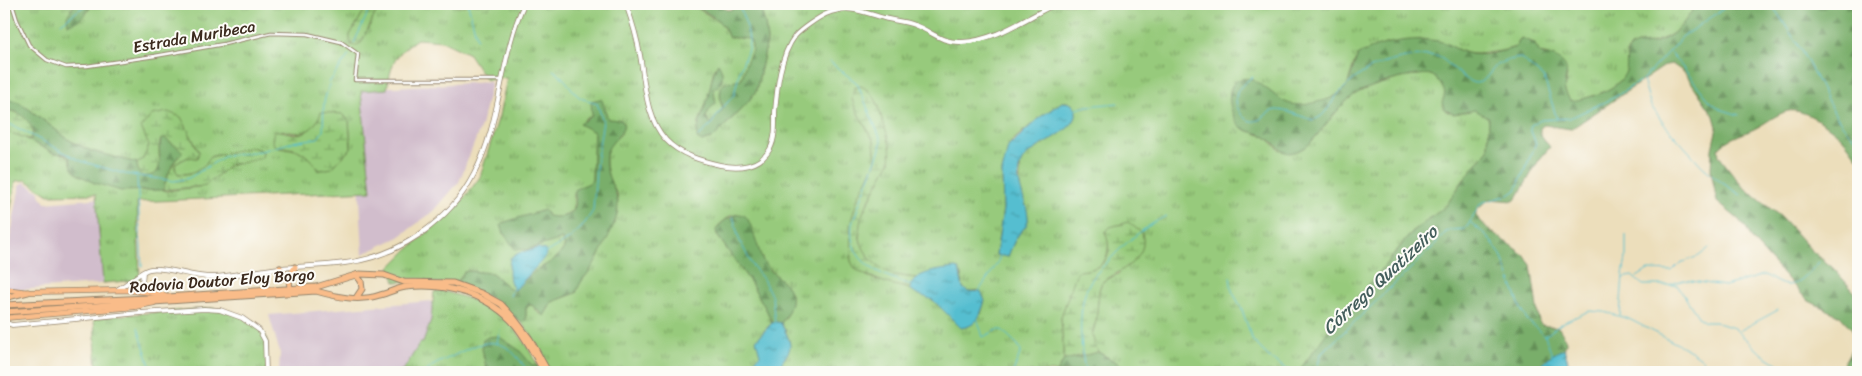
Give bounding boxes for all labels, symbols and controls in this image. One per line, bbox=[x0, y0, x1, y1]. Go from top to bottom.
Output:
street label: Estrada Muribeca bbox=[131, 11, 258, 62]
water label: Córrego Quatizeiro bbox=[1315, 216, 1447, 343]
street label: Rodovia Doutor Eloy Borgo bbox=[129, 260, 316, 301]

